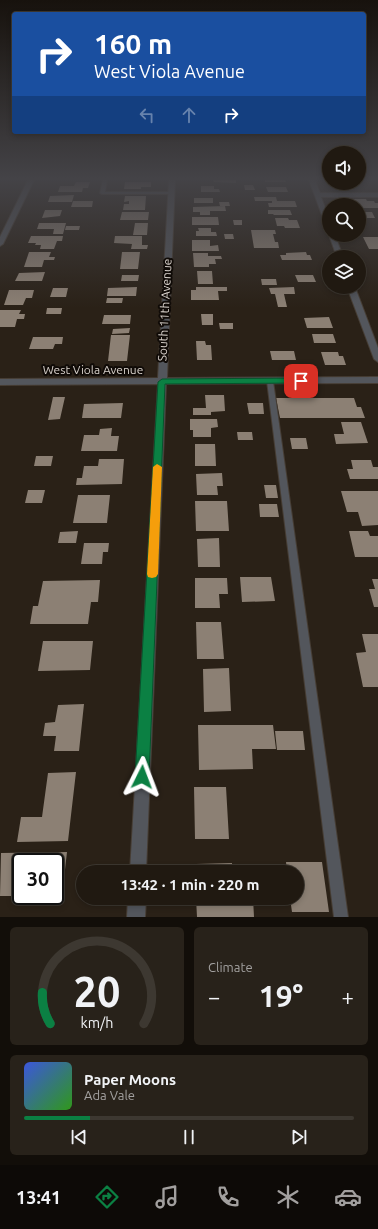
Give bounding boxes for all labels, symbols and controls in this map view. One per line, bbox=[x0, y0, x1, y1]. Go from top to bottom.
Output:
icon: right bbox=[28, 28, 80, 80]
text: 160 m bbox=[94, 28, 172, 59]
text: West Viola Avenue bbox=[94, 61, 245, 81]
icon: left bbox=[136, 104, 158, 126]
icon: ahead bbox=[178, 104, 200, 126]
icon: right bbox=[220, 104, 242, 126]
map controls bbox=[322, 146, 366, 294]
button: sound bbox=[322, 146, 366, 190]
button: search bbox=[322, 198, 366, 242]
button: layers bbox=[322, 250, 366, 294]
street label: South 11th Avenue bbox=[155, 258, 174, 362]
street label: West Viola Avenue bbox=[43, 363, 143, 376]
pin bbox=[284, 364, 318, 398]
icon: arrive bbox=[290, 370, 312, 392]
position arrow bbox=[121, 756, 163, 798]
speed limit sign: 30 bbox=[12, 853, 64, 905]
text: 13:42 · 1 min · 220 m bbox=[121, 876, 259, 893]
text: Climate bbox=[208, 960, 253, 974]
text: 20 bbox=[74, 968, 120, 1015]
text: 19° bbox=[259, 979, 303, 1013]
text: − bbox=[208, 984, 220, 1009]
text: + bbox=[342, 984, 354, 1009]
text: km/h bbox=[81, 1015, 113, 1031]
text: Paper Moons bbox=[84, 1071, 176, 1088]
text: Ada Vale bbox=[84, 1088, 135, 1102]
icon: previous bbox=[68, 1126, 90, 1148]
icon: pause bbox=[178, 1126, 200, 1148]
icon: next bbox=[288, 1126, 310, 1148]
icon: directions bbox=[93, 1183, 121, 1211]
icon: music bbox=[153, 1183, 181, 1211]
icon: phone bbox=[214, 1183, 242, 1211]
icon: climate bbox=[274, 1183, 302, 1211]
icon: car bbox=[334, 1183, 362, 1211]
text: 13:41 bbox=[16, 1187, 61, 1207]

